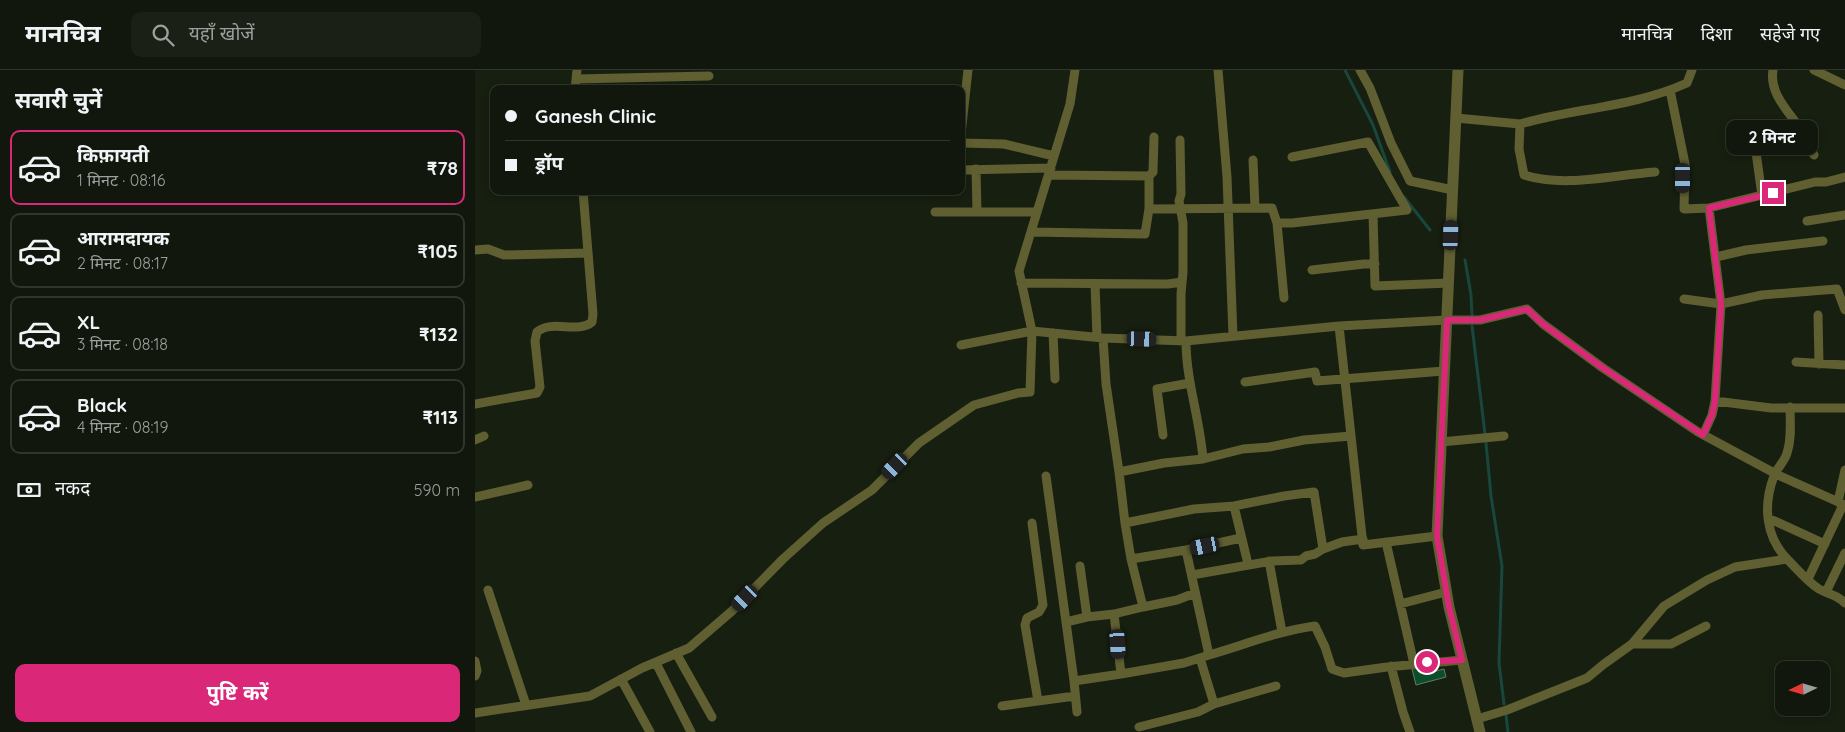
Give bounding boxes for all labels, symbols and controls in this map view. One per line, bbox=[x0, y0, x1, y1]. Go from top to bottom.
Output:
search box bbox=[131, 12, 481, 57]
text: मानचित्र bbox=[25, 18, 101, 48]
icon: search bbox=[149, 21, 177, 49]
text: यहाँ खोजें bbox=[189, 21, 254, 45]
text: मानचित्र bbox=[1621, 22, 1673, 45]
text: दिशा bbox=[1701, 22, 1732, 45]
text: सहेजे गए bbox=[1760, 22, 1820, 45]
text: सवारी चुनें bbox=[15, 86, 102, 114]
text: Ganesh Clinic bbox=[535, 104, 656, 128]
callout: 2 मिनट bbox=[1727, 121, 1819, 156]
text: 2 मिनट bbox=[1748, 127, 1796, 147]
text: किफ़ायती bbox=[77, 143, 149, 167]
icon: car bbox=[17, 145, 62, 190]
text: ड्रॉप bbox=[535, 151, 563, 175]
text: ₹78 bbox=[427, 156, 458, 180]
car bbox=[1675, 163, 1690, 193]
text: 1 मिनट · 08:16 bbox=[77, 170, 165, 190]
route end bbox=[1762, 182, 1784, 204]
car bbox=[1442, 220, 1459, 250]
text: आरामदायक bbox=[77, 226, 169, 250]
icon: car bbox=[17, 228, 62, 273]
text: ₹105 bbox=[417, 239, 458, 263]
text: 2 मिनट · 08:17 bbox=[77, 253, 168, 273]
text: XL bbox=[77, 310, 100, 334]
icon: car bbox=[17, 311, 62, 356]
text: ₹132 bbox=[419, 322, 458, 346]
car bbox=[1126, 331, 1157, 347]
text: 3 मिनट · 08:18 bbox=[77, 334, 168, 354]
text: Black bbox=[77, 393, 127, 417]
icon: car bbox=[17, 394, 62, 439]
text: ₹113 bbox=[423, 405, 458, 429]
text: 4 मिनट · 08:19 bbox=[77, 417, 168, 437]
car bbox=[879, 450, 910, 482]
icon: cash bbox=[15, 476, 43, 504]
text: नकद bbox=[55, 476, 90, 500]
text: 590 m bbox=[414, 480, 460, 500]
car bbox=[1188, 536, 1221, 556]
car bbox=[729, 582, 760, 614]
car bbox=[1109, 629, 1126, 659]
route start bbox=[1416, 651, 1438, 673]
north arrow bbox=[1775, 661, 1830, 716]
map controls bbox=[1775, 661, 1830, 716]
button: पुष्टि करें bbox=[15, 664, 460, 722]

